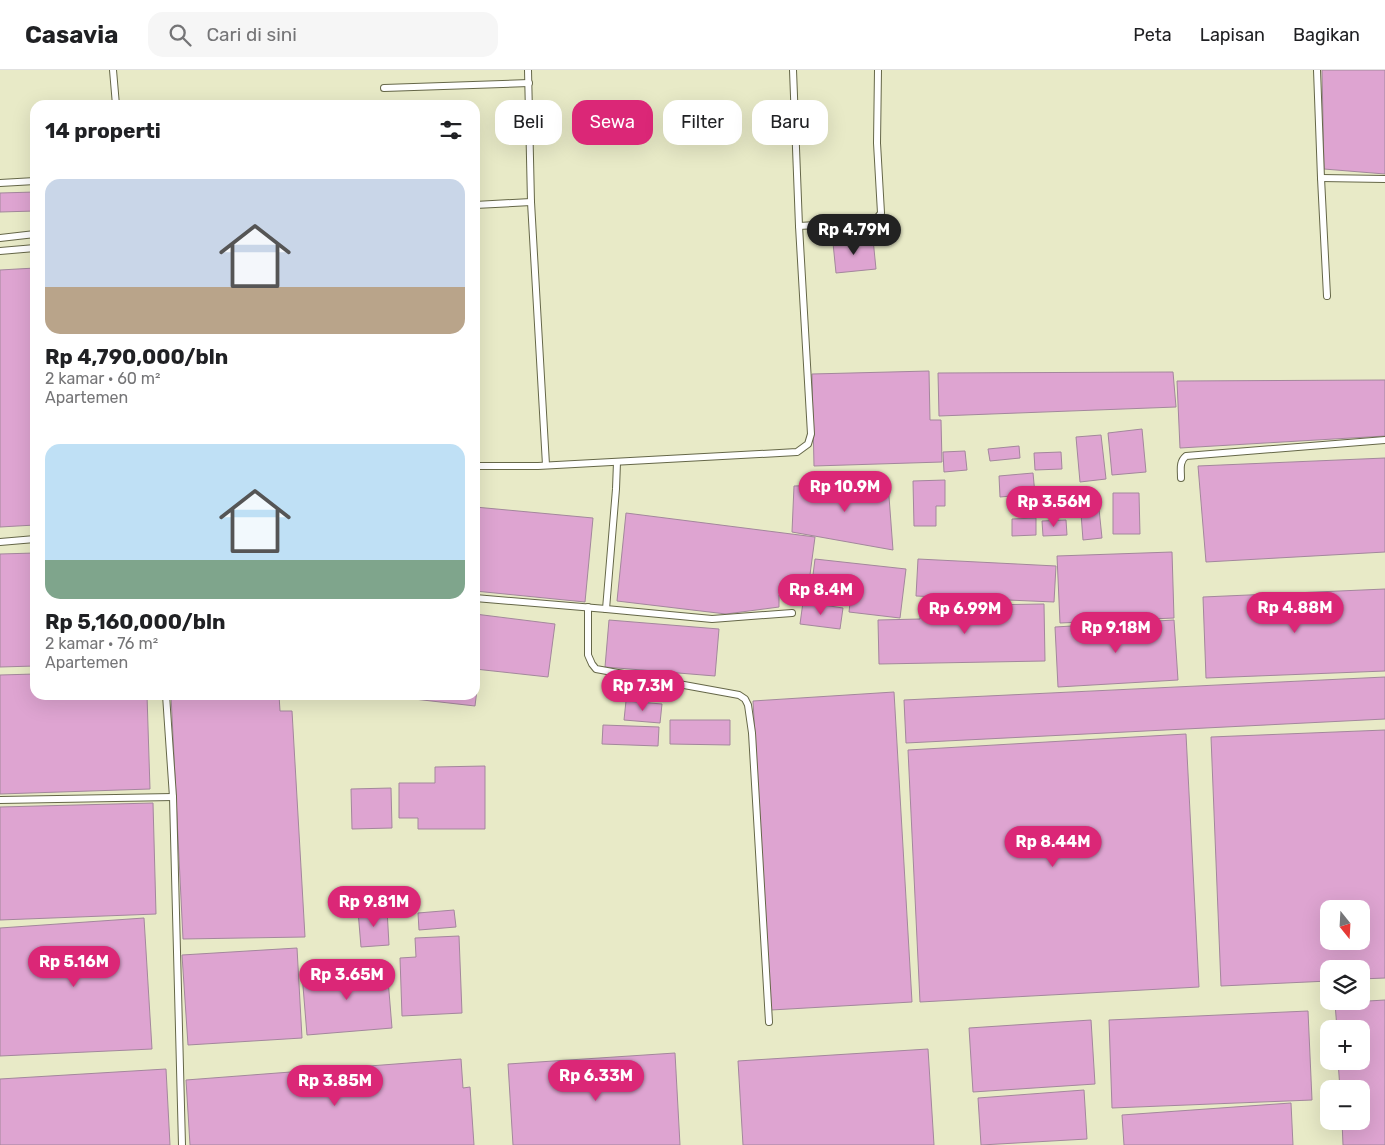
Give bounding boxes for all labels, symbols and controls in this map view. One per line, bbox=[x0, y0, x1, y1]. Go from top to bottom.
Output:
search box bbox=[148, 12, 498, 57]
text: Casavia bbox=[25, 21, 118, 49]
icon: search bbox=[166, 21, 194, 49]
text: Cari di sini bbox=[206, 23, 297, 46]
text: Peta bbox=[1133, 24, 1172, 46]
text: Lapisan bbox=[1200, 24, 1265, 46]
text: Bagikan bbox=[1293, 24, 1360, 46]
chip: Beli bbox=[495, 100, 562, 145]
chip: Sewa bbox=[572, 100, 653, 145]
chip: Filter bbox=[663, 100, 742, 145]
chip: Baru bbox=[752, 100, 828, 145]
icon: filters bbox=[437, 116, 465, 144]
text: 14 properti bbox=[45, 118, 161, 143]
icon: home bbox=[210, 211, 300, 301]
pin: Rp 4.79M bbox=[802, 214, 906, 256]
text: Rp 4.79M bbox=[818, 220, 890, 239]
text: Rp 4,790,000/bln bbox=[45, 344, 228, 369]
text: 2 kamar · 60 m² bbox=[45, 369, 161, 388]
text: Apartemen bbox=[45, 388, 128, 407]
pin: Rp 10.9M bbox=[793, 470, 897, 513]
icon: home bbox=[210, 476, 300, 566]
text: Rp 10.9M bbox=[810, 477, 880, 496]
pin: Rp 3.56M bbox=[1002, 486, 1106, 528]
text: Rp 3.56M bbox=[1017, 492, 1091, 511]
pin: Rp 8.4M bbox=[775, 574, 867, 616]
text: Rp 8.4M bbox=[789, 580, 853, 599]
pin: Rp 6.99M bbox=[913, 592, 1017, 635]
pin: Rp 4.88M bbox=[1243, 592, 1347, 634]
text: Rp 4.88M bbox=[1258, 598, 1332, 617]
text: Rp 6.99M bbox=[929, 599, 1001, 618]
text: Rp 5,160,000/bln bbox=[45, 609, 225, 634]
pin: Rp 9.18M bbox=[1064, 612, 1168, 654]
text: Rp 9.18M bbox=[1081, 618, 1151, 637]
text: 2 kamar · 76 m² bbox=[45, 634, 158, 653]
text: Apartemen bbox=[45, 653, 128, 672]
pin: Rp 7.3M bbox=[597, 670, 689, 712]
text: Rp 7.3M bbox=[612, 676, 674, 695]
pin: Rp 8.44M bbox=[1001, 826, 1105, 868]
text: Rp 8.44M bbox=[1016, 832, 1090, 851]
pin: Rp 9.81M bbox=[322, 886, 426, 928]
text: Rp 9.81M bbox=[339, 892, 409, 911]
north arrow bbox=[1320, 900, 1370, 950]
map controls bbox=[1320, 900, 1370, 1130]
pin: Rp 5.16M bbox=[22, 946, 126, 988]
text: Rp 5.16M bbox=[39, 952, 109, 971]
pin: Rp 3.65M bbox=[295, 958, 399, 1001]
button: layers bbox=[1320, 960, 1370, 1010]
text: Rp 3.65M bbox=[310, 965, 384, 984]
button: + bbox=[1320, 1020, 1370, 1070]
pin: Rp 6.33M bbox=[544, 1060, 648, 1102]
pin: Rp 3.85M bbox=[283, 1064, 387, 1107]
text: Rp 6.33M bbox=[559, 1066, 633, 1085]
text: Rp 3.85M bbox=[298, 1071, 372, 1090]
button: − bbox=[1320, 1080, 1370, 1130]

